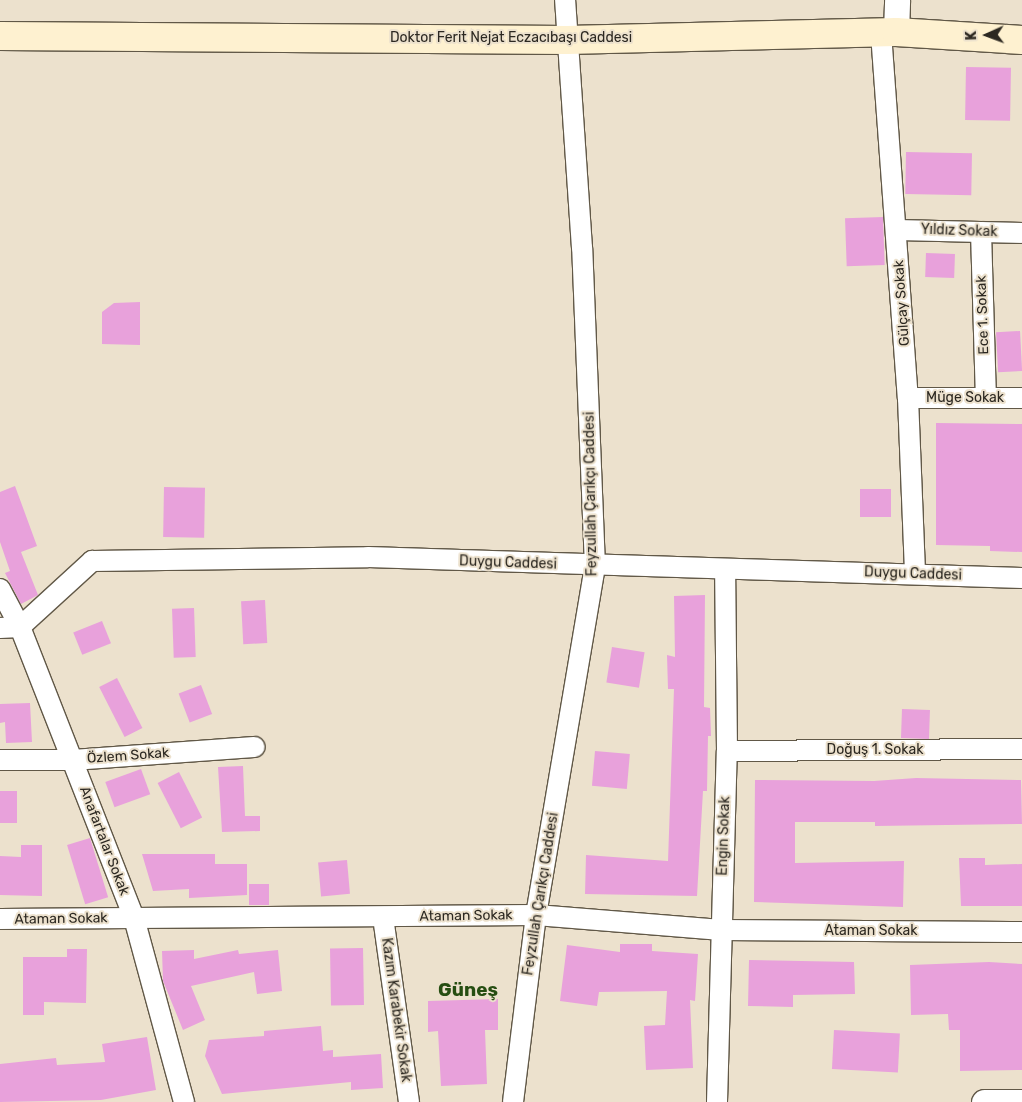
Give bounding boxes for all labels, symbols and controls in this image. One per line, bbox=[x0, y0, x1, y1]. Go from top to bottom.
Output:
north arrow bbox=[962, 10, 1012, 60]
street label: Doktor Ferit Nejat Eczacıbaşı Caddesi bbox=[390, 30, 632, 46]
text: K bbox=[963, 31, 980, 40]
street label: Yıldız Sokak bbox=[920, 221, 998, 241]
street label: Gülçay Sokak bbox=[891, 259, 913, 347]
street label: Ece 1. Sokak bbox=[973, 275, 993, 355]
street label: Müge Sokak bbox=[926, 390, 1004, 406]
street label: Feyzullah Çarıkçı Caddesi bbox=[581, 412, 601, 576]
street label: Duygu Caddesi bbox=[459, 553, 557, 573]
street label: Duygu Caddesi bbox=[864, 564, 962, 584]
street label: Doğuş 1. Sokak bbox=[827, 742, 923, 758]
street label: Özlem Sokak bbox=[86, 745, 170, 767]
street label: Anafartalar Sokak bbox=[75, 784, 133, 898]
street label: Engin Sokak bbox=[714, 796, 734, 876]
street label: Feyzullah Çarıkçı Caddesi bbox=[520, 811, 562, 977]
street label: Ataman Sokak bbox=[419, 907, 513, 925]
street label: Ataman Sokak bbox=[14, 910, 108, 928]
street label: Ataman Sokak bbox=[824, 923, 918, 939]
street label: Kazım Karabekir Sokak bbox=[378, 937, 414, 1083]
district label: Güneş bbox=[438, 979, 498, 1001]

